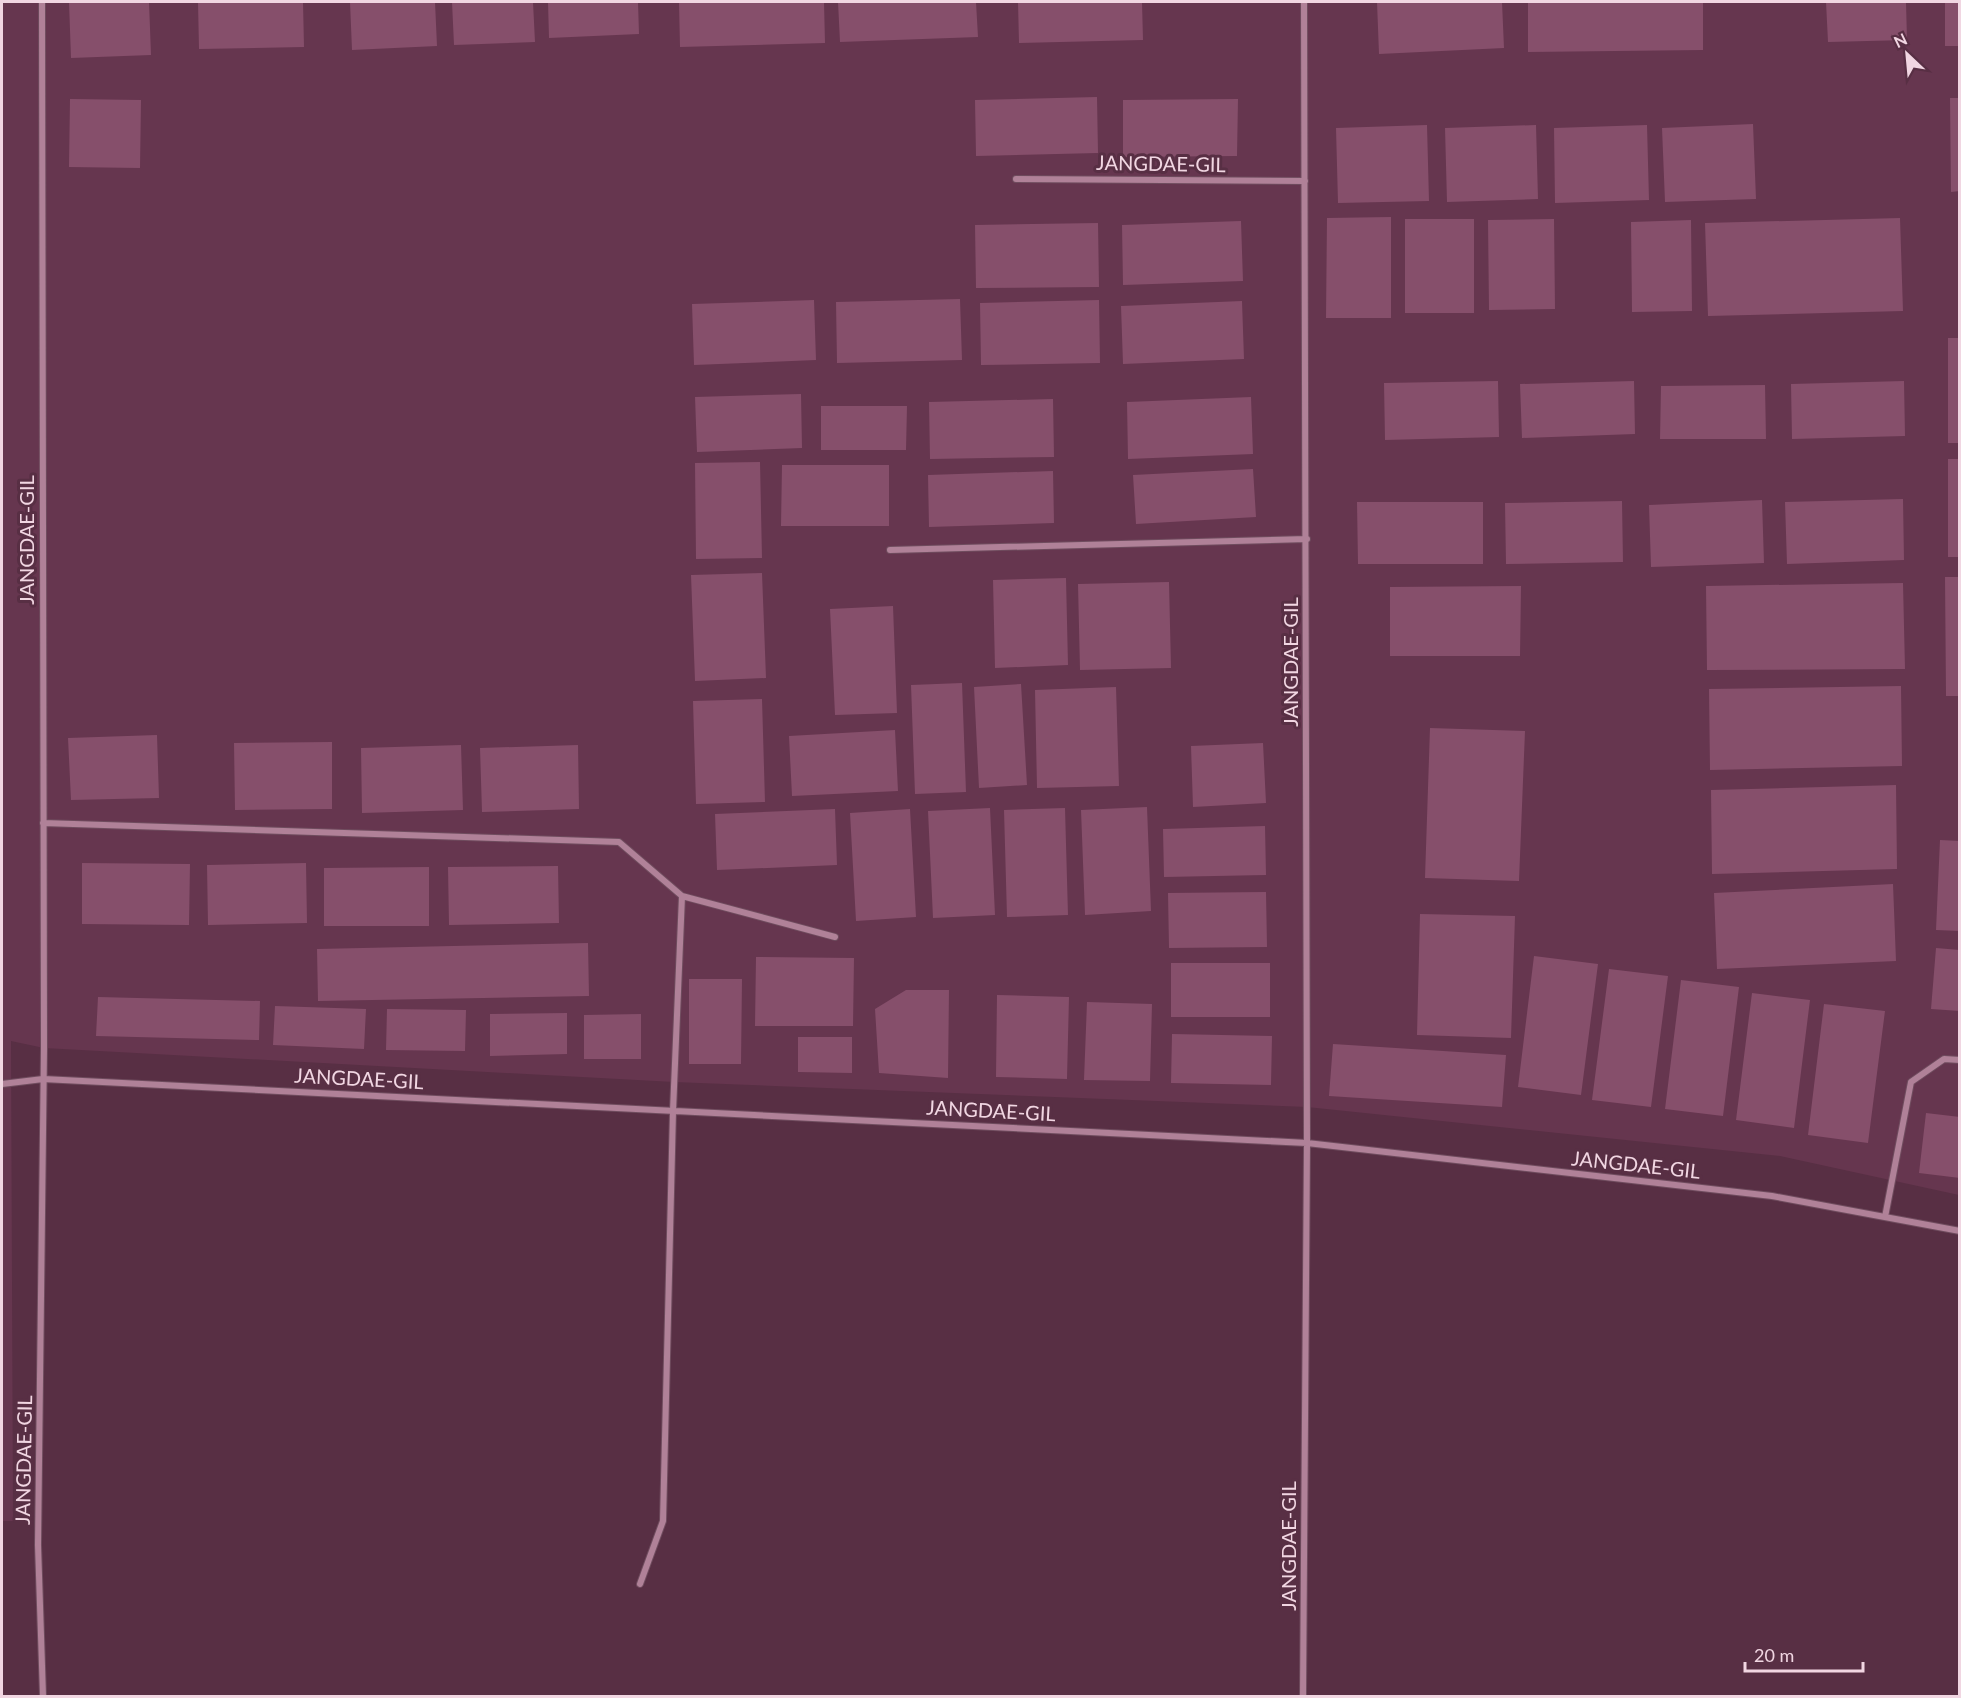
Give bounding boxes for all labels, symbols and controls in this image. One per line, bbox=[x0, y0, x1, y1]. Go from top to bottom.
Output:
north arrow bbox=[1877, 24, 1937, 84]
text: N bbox=[1891, 29, 1910, 51]
street label: JANGDAE-GIL bbox=[1096, 150, 1226, 176]
street label: JANGDAE-GIL bbox=[14, 475, 38, 605]
street label: JANGDAE-GIL bbox=[1278, 597, 1302, 727]
street label: JANGDAE-GIL bbox=[294, 1063, 424, 1093]
street label: JANGDAE-GIL bbox=[926, 1095, 1056, 1125]
street label: JANGDAE-GIL bbox=[1570, 1145, 1702, 1183]
street label: JANGDAE-GIL bbox=[10, 1395, 36, 1525]
street label: JANGDAE-GIL bbox=[1276, 1481, 1300, 1611]
scale bar bbox=[1745, 1635, 1864, 1673]
text: 20 m bbox=[1754, 1644, 1794, 1666]

